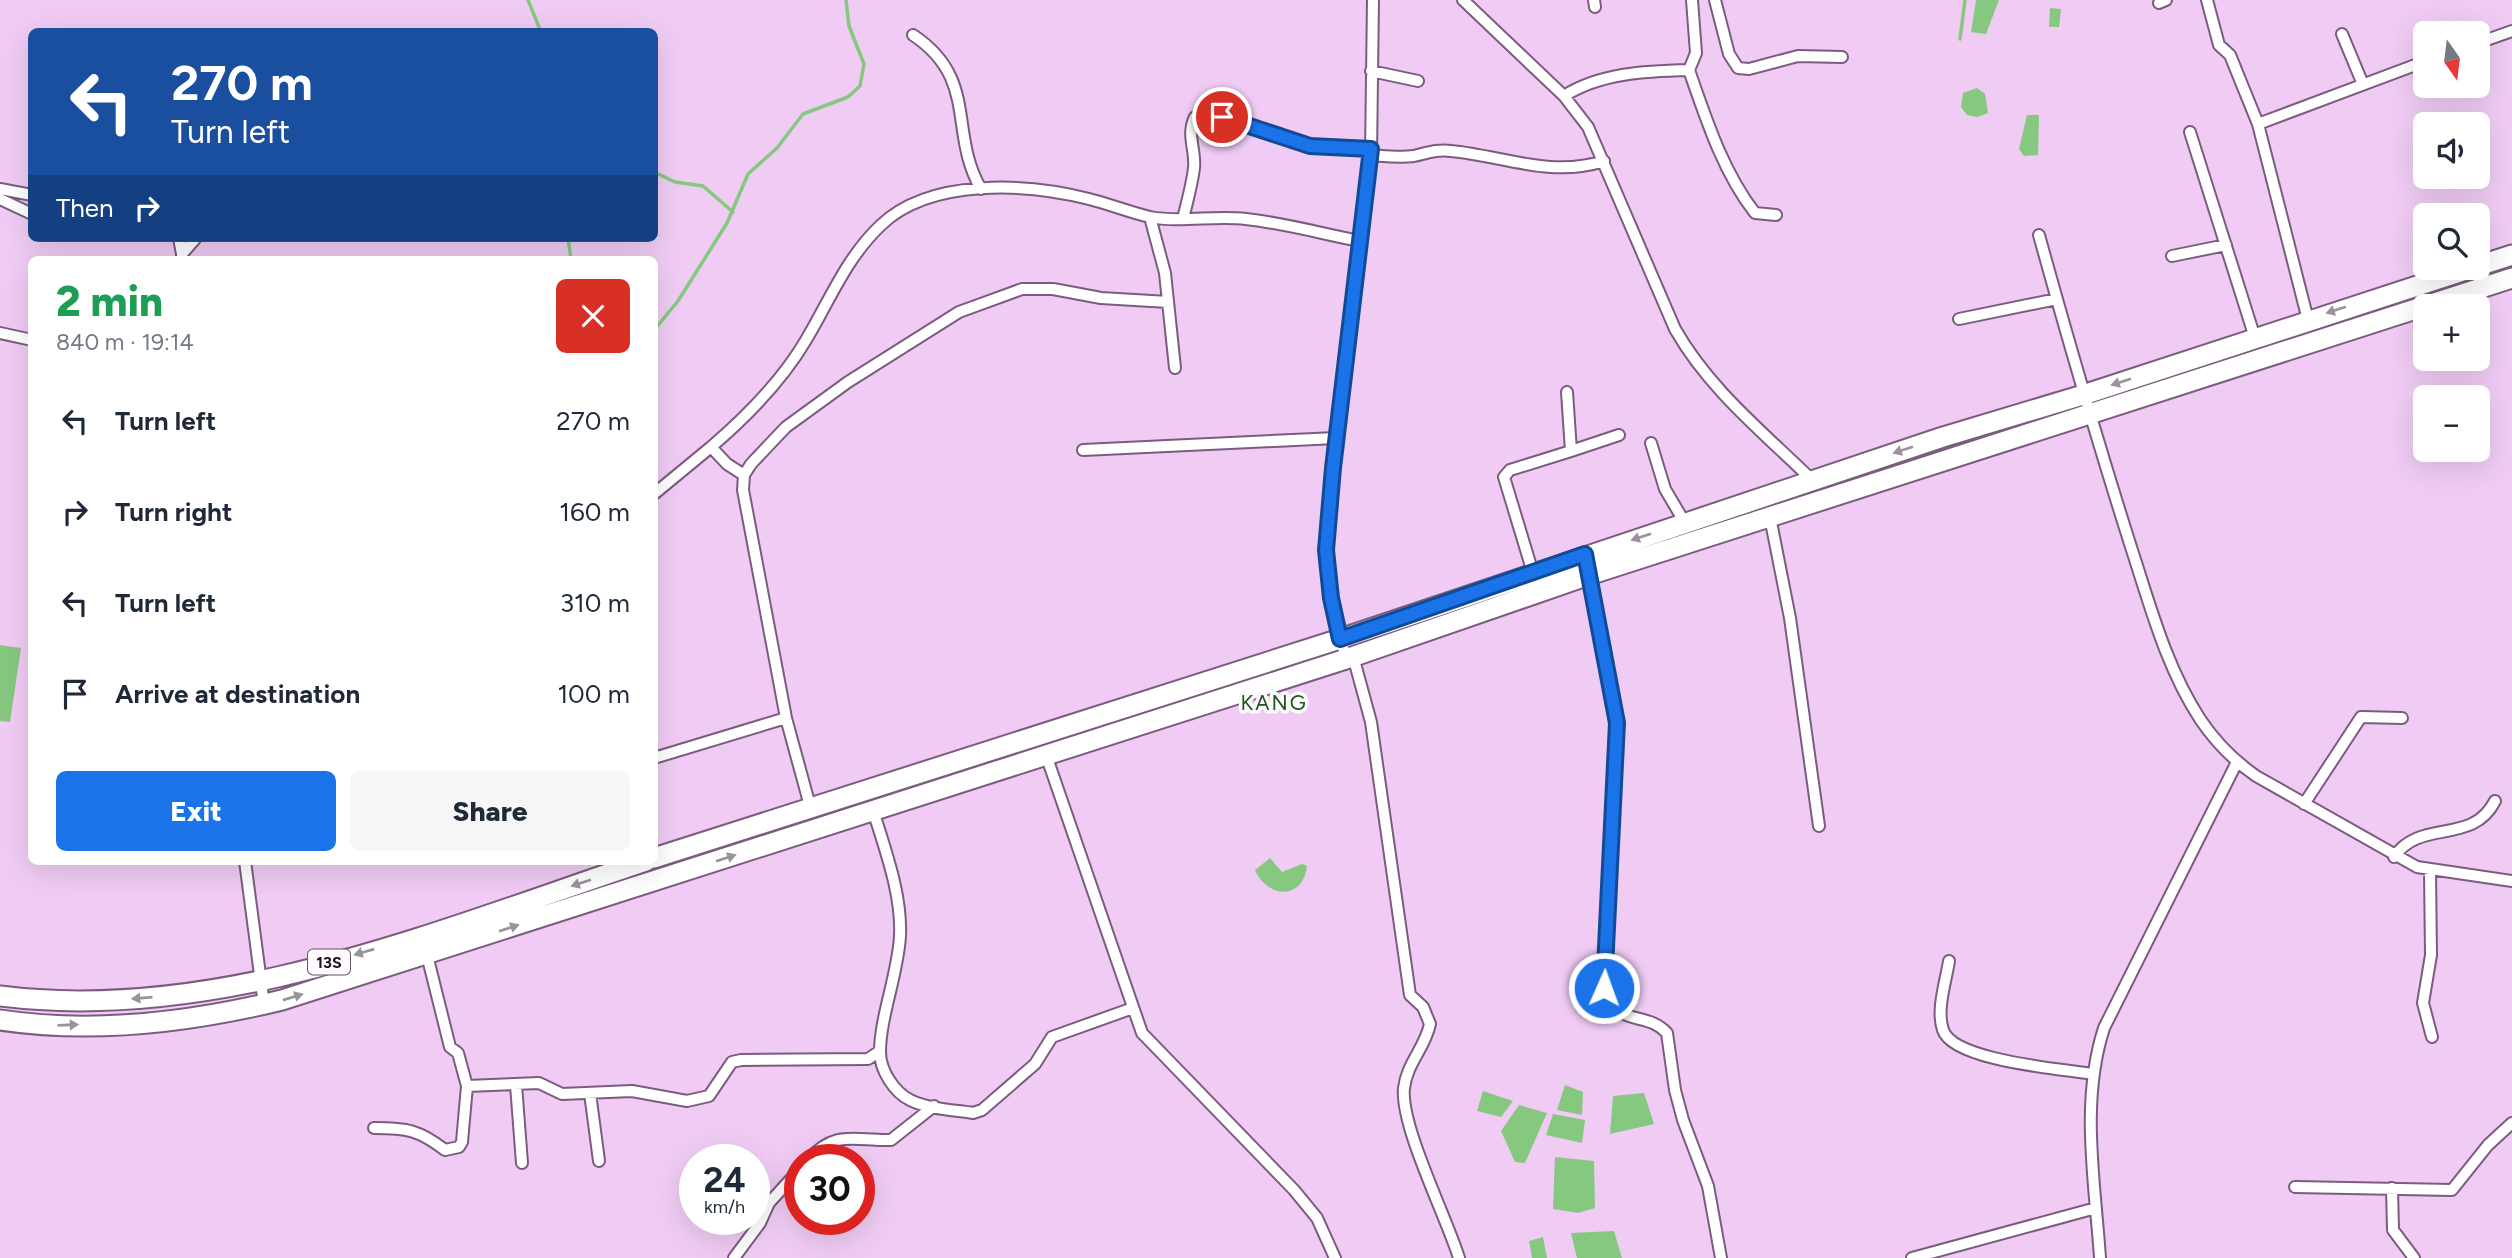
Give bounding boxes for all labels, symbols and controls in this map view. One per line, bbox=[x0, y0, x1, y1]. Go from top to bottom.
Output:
north arrow bbox=[2413, 21, 2490, 98]
map controls bbox=[2413, 21, 2490, 462]
text: 270 m bbox=[171, 53, 313, 112]
icon: left bbox=[56, 56, 147, 147]
pin bbox=[1192, 87, 1252, 147]
icon: arrive bbox=[1203, 98, 1241, 136]
button: sound bbox=[2413, 112, 2490, 189]
text: Turn left bbox=[171, 113, 290, 151]
icon: right bbox=[128, 189, 166, 227]
text: Then bbox=[56, 192, 114, 224]
button: search bbox=[2413, 203, 2490, 280]
text: 2 min bbox=[56, 276, 163, 327]
button: close bbox=[556, 279, 630, 353]
button: + bbox=[2413, 294, 2490, 371]
one-way arrow bbox=[2326, 306, 2347, 316]
text: 840 m · 19:14 bbox=[56, 328, 194, 356]
one-way arrow bbox=[2110, 378, 2131, 388]
button: − bbox=[2413, 385, 2490, 462]
icon: left bbox=[56, 402, 94, 440]
text: Turn left bbox=[115, 405, 216, 437]
text: 270 m bbox=[556, 405, 630, 437]
one-way arrow bbox=[1893, 445, 1914, 455]
icon: right bbox=[56, 493, 94, 531]
text: Turn right bbox=[115, 496, 232, 528]
text: 160 m bbox=[559, 496, 630, 528]
one-way arrow bbox=[1630, 532, 1651, 542]
icon: left bbox=[56, 584, 94, 622]
text: Turn left bbox=[115, 587, 216, 619]
text: 310 m bbox=[560, 587, 630, 619]
icon: arrive bbox=[56, 675, 94, 713]
text: Arrive at destination bbox=[115, 678, 360, 710]
text: 100 m bbox=[557, 678, 630, 710]
district label: KANG bbox=[1240, 690, 1308, 715]
button: Exit bbox=[56, 771, 336, 851]
button: Share bbox=[350, 771, 630, 851]
one-way arrow bbox=[715, 852, 736, 862]
one-way arrow bbox=[570, 878, 591, 888]
one-way arrow bbox=[499, 922, 520, 933]
one-way arrow bbox=[354, 947, 375, 957]
road number: 13S bbox=[308, 950, 350, 974]
position arrow bbox=[1567, 951, 1641, 1025]
one-way arrow bbox=[282, 991, 303, 1002]
one-way arrow bbox=[131, 993, 153, 1004]
one-way arrow bbox=[57, 1019, 79, 1031]
speed limit sign: 30 bbox=[784, 1144, 875, 1235]
text: 24 bbox=[703, 1159, 746, 1201]
text: km/h bbox=[704, 1196, 745, 1218]

